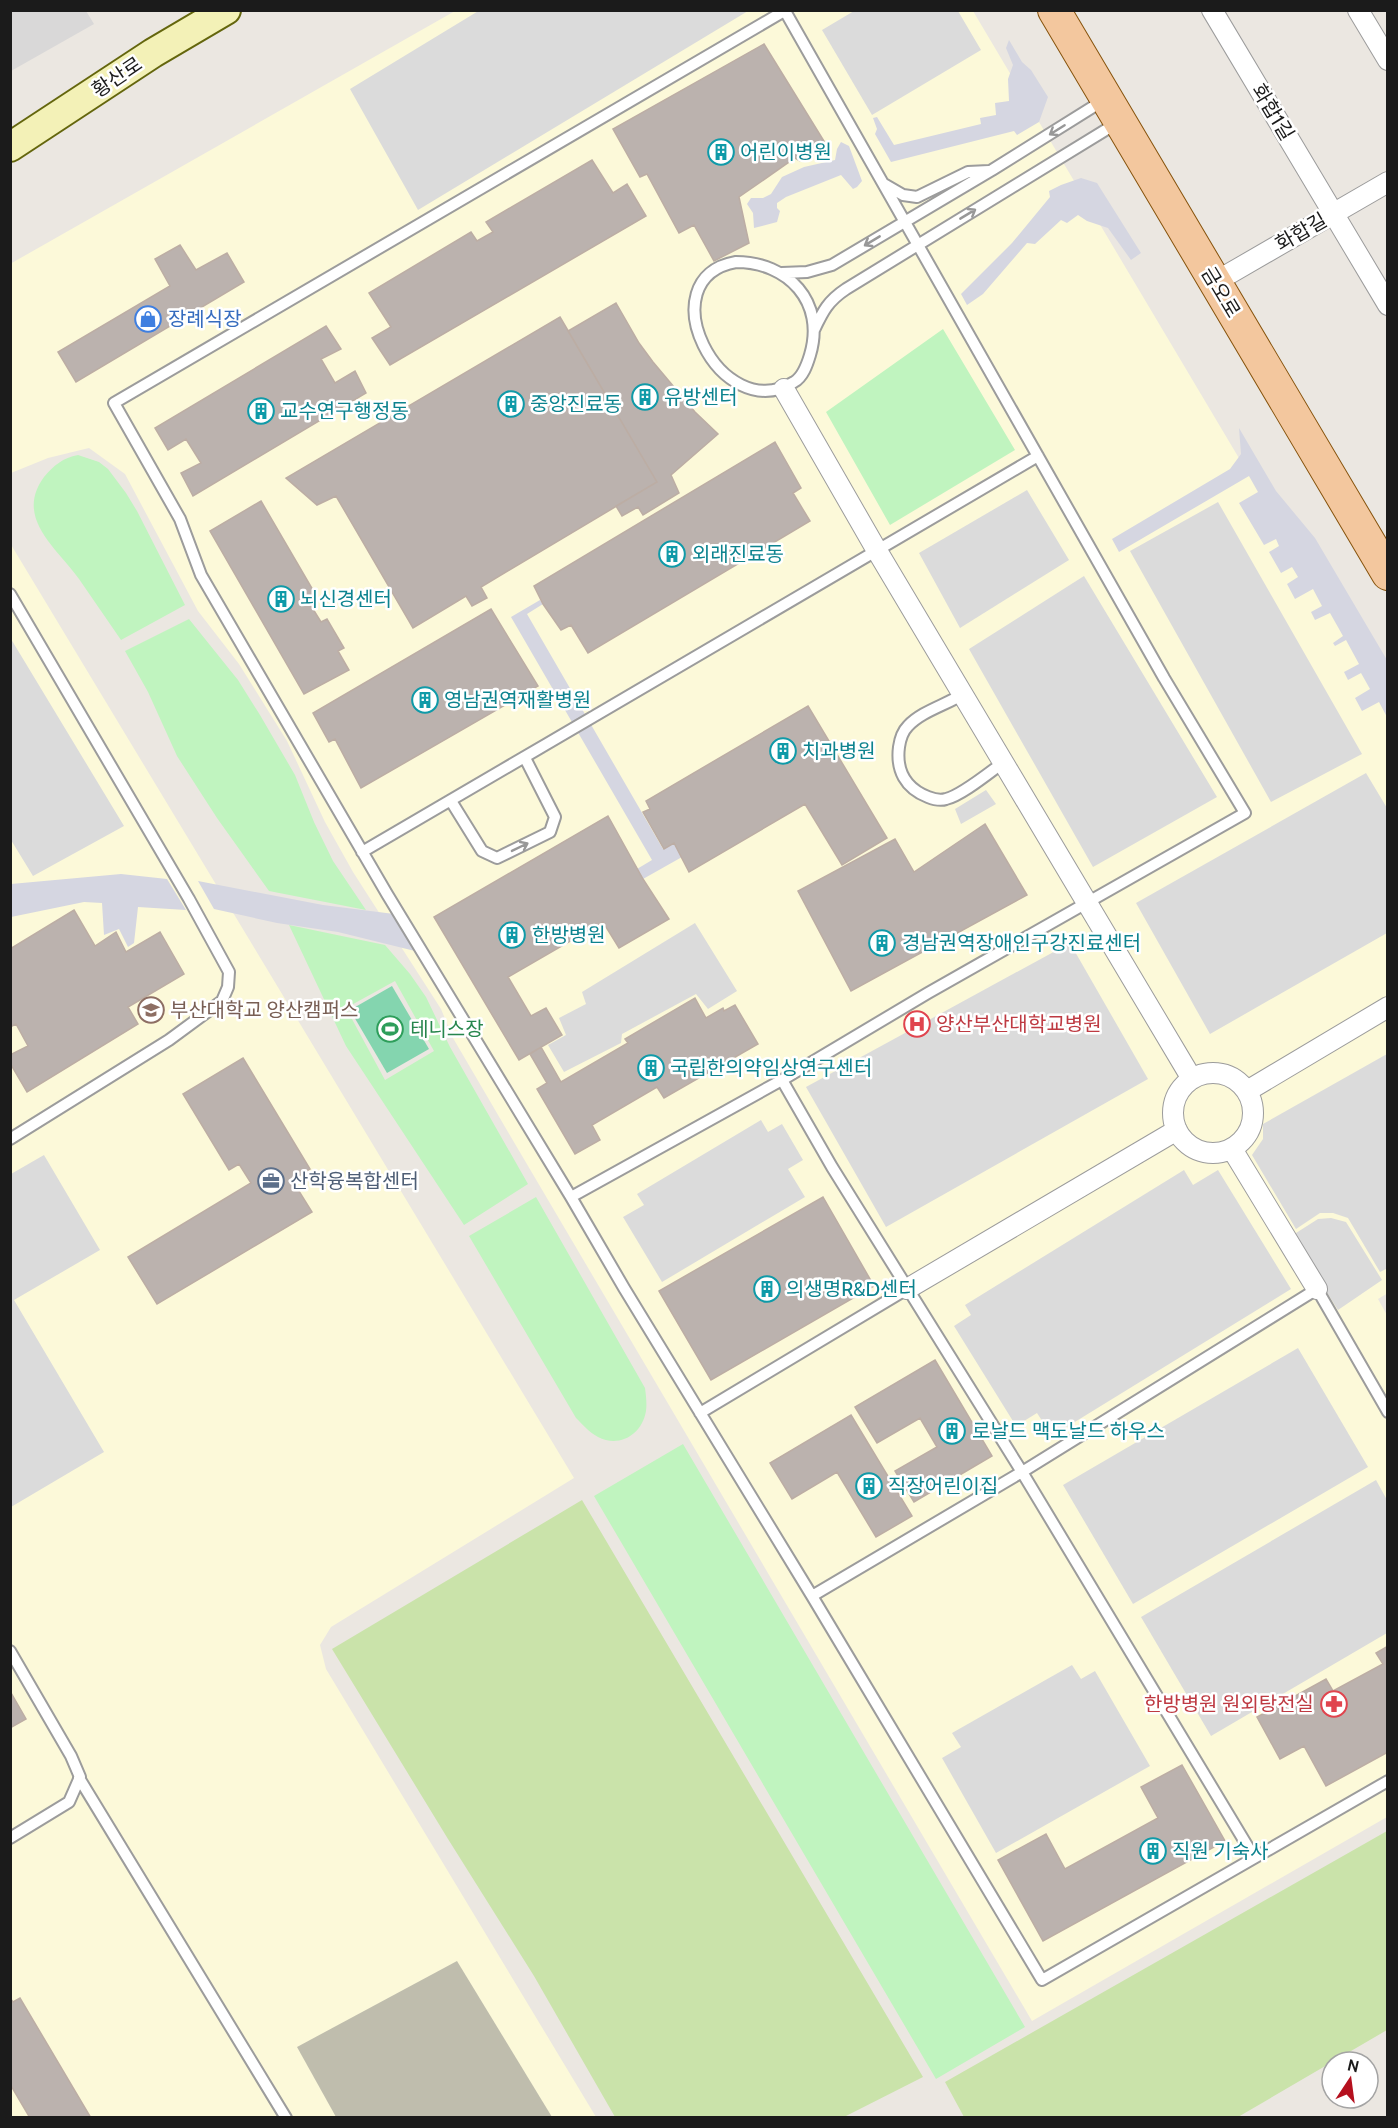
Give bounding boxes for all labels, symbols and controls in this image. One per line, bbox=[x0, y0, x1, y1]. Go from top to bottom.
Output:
street label: 황산로 bbox=[87, 52, 147, 102]
street label: 화합1길 bbox=[1247, 79, 1299, 145]
one-way arrow bbox=[1049, 124, 1066, 136]
building icon: 어린이병원 bbox=[706, 137, 736, 167]
place label: 어린이병원 bbox=[740, 140, 832, 164]
one-way arrow bbox=[959, 208, 976, 220]
street label: 화합길 bbox=[1271, 208, 1331, 256]
one-way arrow bbox=[864, 235, 881, 247]
street label: 금오로 bbox=[1196, 262, 1246, 322]
shop icon: 장례식장 bbox=[133, 304, 163, 334]
place label: 장례식장 bbox=[168, 307, 242, 331]
building icon: 유방센터 bbox=[630, 382, 660, 412]
place label: 유방센터 bbox=[664, 385, 738, 409]
building icon: 중앙진료동 bbox=[496, 389, 526, 419]
place label: 중앙진료동 bbox=[530, 392, 622, 416]
building icon: 교수연구행정동 bbox=[246, 396, 276, 426]
place label: 교수연구행정동 bbox=[280, 399, 409, 423]
building icon: 외래진료동 bbox=[657, 539, 687, 569]
place label: 외래진료동 bbox=[692, 542, 784, 566]
building icon: 뇌신경센터 bbox=[266, 584, 296, 614]
place label: 뇌신경센터 bbox=[300, 587, 392, 611]
building icon: 영남권역재활병원 bbox=[410, 685, 440, 715]
place label: 영남권역재활병원 bbox=[444, 688, 591, 712]
building icon: 치과병원 bbox=[768, 736, 798, 766]
place label: 치과병원 bbox=[802, 739, 876, 763]
one-way arrow bbox=[510, 840, 528, 852]
building icon: 한방병원 bbox=[497, 920, 527, 950]
place label: 한방병원 bbox=[532, 923, 606, 947]
building icon: 경남권역장애인구강진료센터 bbox=[867, 928, 897, 958]
place label: 경남권역장애인구강진료센터 bbox=[902, 931, 1141, 955]
school or university icon: 부산대학교 양산캠퍼스 bbox=[136, 995, 166, 1025]
place label: 부산대학교 양산캠퍼스 bbox=[170, 998, 359, 1022]
hospital icon: 양산부산대학교병원 bbox=[902, 1009, 932, 1039]
place label: 양산부산대학교병원 bbox=[936, 1012, 1102, 1036]
sports icon: 테니스장 bbox=[375, 1014, 405, 1044]
place label: 테니스장 bbox=[410, 1017, 484, 1041]
building icon: 국립한의약임상연구센터 bbox=[636, 1053, 666, 1083]
place label: 국립한의약임상연구센터 bbox=[670, 1056, 872, 1080]
office icon: 산학융복합센터 bbox=[256, 1166, 286, 1196]
place label: 산학융복합센터 bbox=[290, 1169, 419, 1193]
building icon: 의생명R&D센터 bbox=[752, 1274, 782, 1304]
place label: 의생명R&D센터 bbox=[786, 1277, 917, 1301]
building icon: 로날드 맥도날드 하우스 bbox=[937, 1416, 967, 1446]
place label: 로날드 맥도날드 하우스 bbox=[972, 1419, 1165, 1443]
building icon: 직장어린이집 bbox=[854, 1471, 884, 1501]
place label: 직장어린이집 bbox=[888, 1474, 998, 1498]
pharmacy icon: 한방병원 원외탕전실 bbox=[1319, 1689, 1349, 1719]
place label: 한방병원 원외탕전실 bbox=[1144, 1692, 1314, 1716]
building icon: 직원 기숙사 bbox=[1138, 1836, 1168, 1866]
place label: 직원 기숙사 bbox=[1172, 1839, 1269, 1863]
north arrow bbox=[1320, 2050, 1380, 2110]
text: N bbox=[1346, 2055, 1361, 2076]

